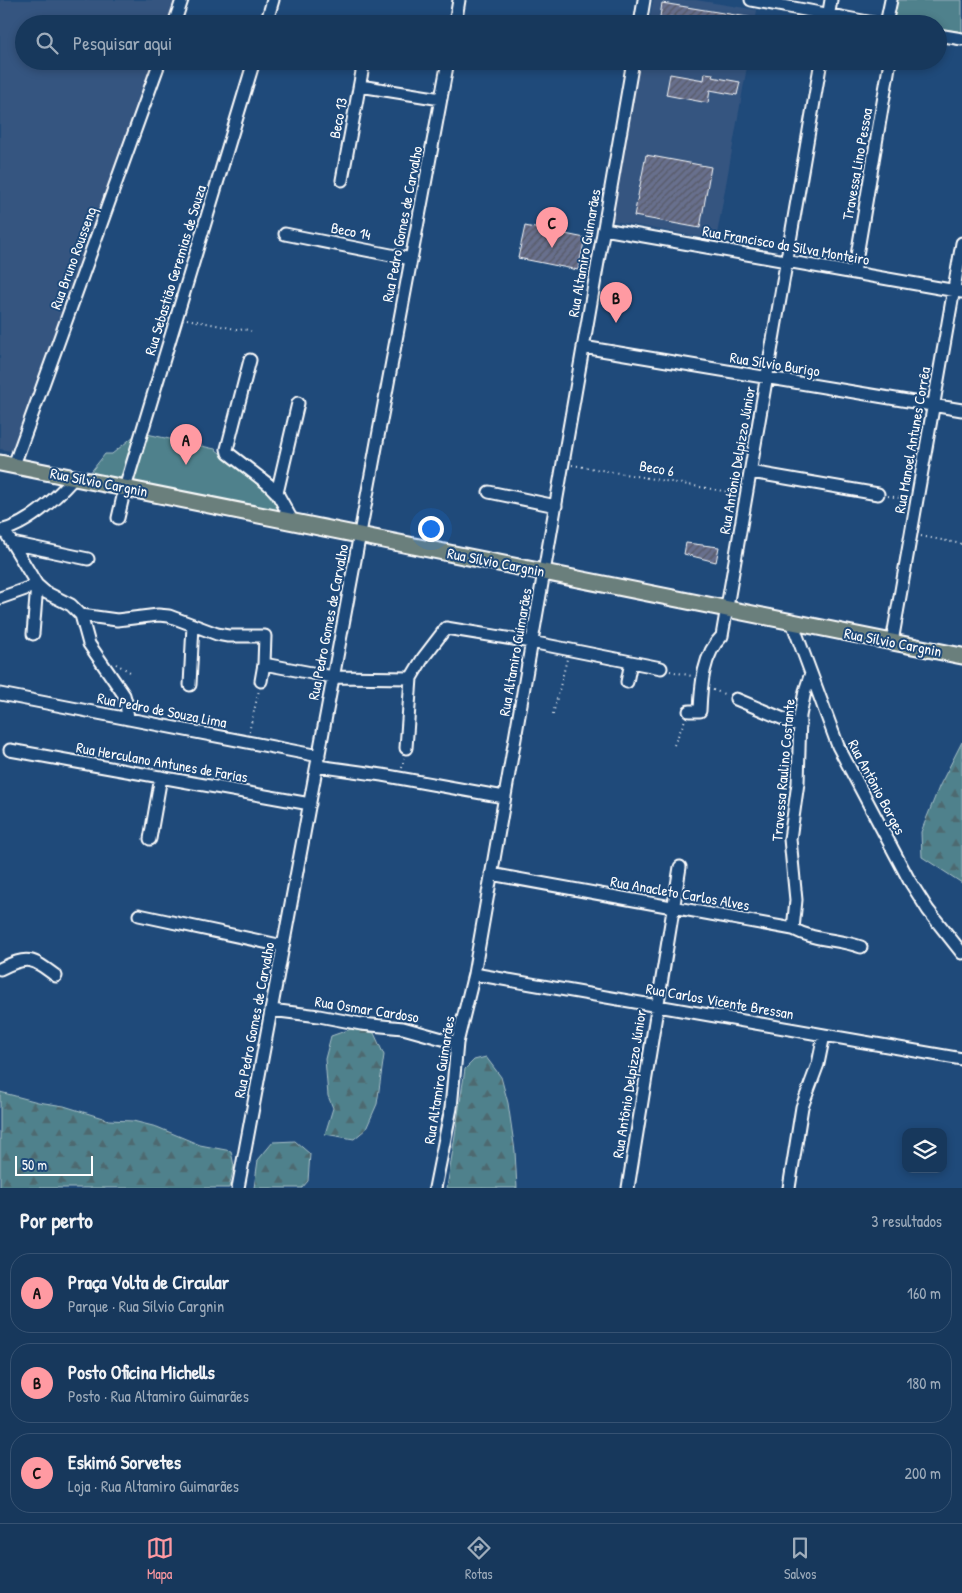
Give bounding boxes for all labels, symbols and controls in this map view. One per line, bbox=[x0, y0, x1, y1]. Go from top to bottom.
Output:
search box bbox=[15, 15, 947, 70]
icon: search bbox=[33, 29, 61, 57]
text: Pesquisar aqui bbox=[73, 30, 172, 56]
street label: Beco 13 bbox=[324, 96, 352, 140]
street label: Travessa Lino Pessoa bbox=[837, 106, 877, 222]
street label: Rua Pedro Gomes de Carvalho bbox=[377, 144, 427, 304]
street label: Rua Sebastião Geremias de Souza bbox=[139, 182, 211, 358]
street label: Rua Altamiro Guimarães bbox=[562, 187, 606, 319]
street label: Rua Bruno Roussenq bbox=[45, 204, 101, 312]
pin: C bbox=[536, 207, 568, 248]
street label: Beco 14 bbox=[329, 217, 373, 245]
street label: Rua Francisco da Silva Monteiro bbox=[701, 220, 871, 270]
pin: B bbox=[600, 282, 632, 323]
street label: Rua Sílvio Burigo bbox=[729, 347, 821, 381]
street label: Rua Manoel Antunes Corrêa bbox=[889, 365, 935, 515]
street label: Rua Antônio Delpizzo Júnior bbox=[714, 384, 760, 536]
pin: A bbox=[170, 424, 202, 465]
street label: Beco 6 bbox=[638, 455, 676, 481]
street label: Rua Sílvio Cargnin bbox=[49, 462, 150, 502]
your location bbox=[418, 516, 444, 542]
street label: Rua Pedro Gomes de Carvalho bbox=[303, 542, 353, 702]
street label: Rua Sílvio Cargnin bbox=[446, 542, 547, 582]
street label: Rua Altamiro Guimarães bbox=[493, 586, 537, 718]
street label: Rua Sílvio Cargnin bbox=[843, 622, 944, 662]
street label: Rua Pedro de Souza Lima bbox=[95, 687, 229, 733]
street label: Travessa Raulino Costante bbox=[766, 698, 800, 842]
street label: Rua Antônio Borges bbox=[843, 736, 911, 838]
street label: Rua Herculano Antunes de Farias bbox=[75, 737, 250, 787]
street label: Rua Anacleto Carlos Alves bbox=[609, 870, 751, 916]
street label: Rua Pedro Gomes de Carvalho bbox=[229, 940, 279, 1100]
street label: Rua Carlos Vicente Bressan bbox=[644, 978, 796, 1024]
street label: Rua Osmar Cardoso bbox=[313, 990, 421, 1028]
street label: Rua Antônio Delpizzo Júnior bbox=[607, 1008, 651, 1160]
street label: Rua Altamiro Guimarães bbox=[419, 1014, 460, 1146]
map controls bbox=[902, 1128, 947, 1173]
button: layers bbox=[902, 1128, 947, 1173]
scale bar bbox=[15, 1153, 92, 1176]
text: 50 m bbox=[22, 1155, 47, 1174]
text: Por perto bbox=[20, 1206, 93, 1235]
text: 3 resultados bbox=[871, 1210, 942, 1232]
text: Praça Volta de Circular bbox=[68, 1269, 229, 1295]
text: A bbox=[33, 1282, 41, 1304]
text: 160 m bbox=[907, 1282, 941, 1304]
text: Parque · Rua Sílvio Cargnin bbox=[68, 1295, 224, 1317]
text: Posto Oficina Michells bbox=[68, 1359, 215, 1385]
text: B bbox=[33, 1372, 41, 1394]
text: 180 m bbox=[907, 1372, 941, 1394]
text: Posto · Rua Altamiro Guimarães bbox=[68, 1385, 249, 1407]
text: Eskimó Sorvetes bbox=[68, 1449, 181, 1475]
text: C bbox=[33, 1462, 41, 1484]
text: 200 m bbox=[905, 1462, 941, 1484]
text: Loja · Rua Altamiro Guimarães bbox=[68, 1475, 239, 1497]
tab: Mapa bbox=[146, 1534, 174, 1583]
tab: Rotas bbox=[465, 1534, 493, 1583]
tab: Salvos bbox=[784, 1534, 816, 1583]

